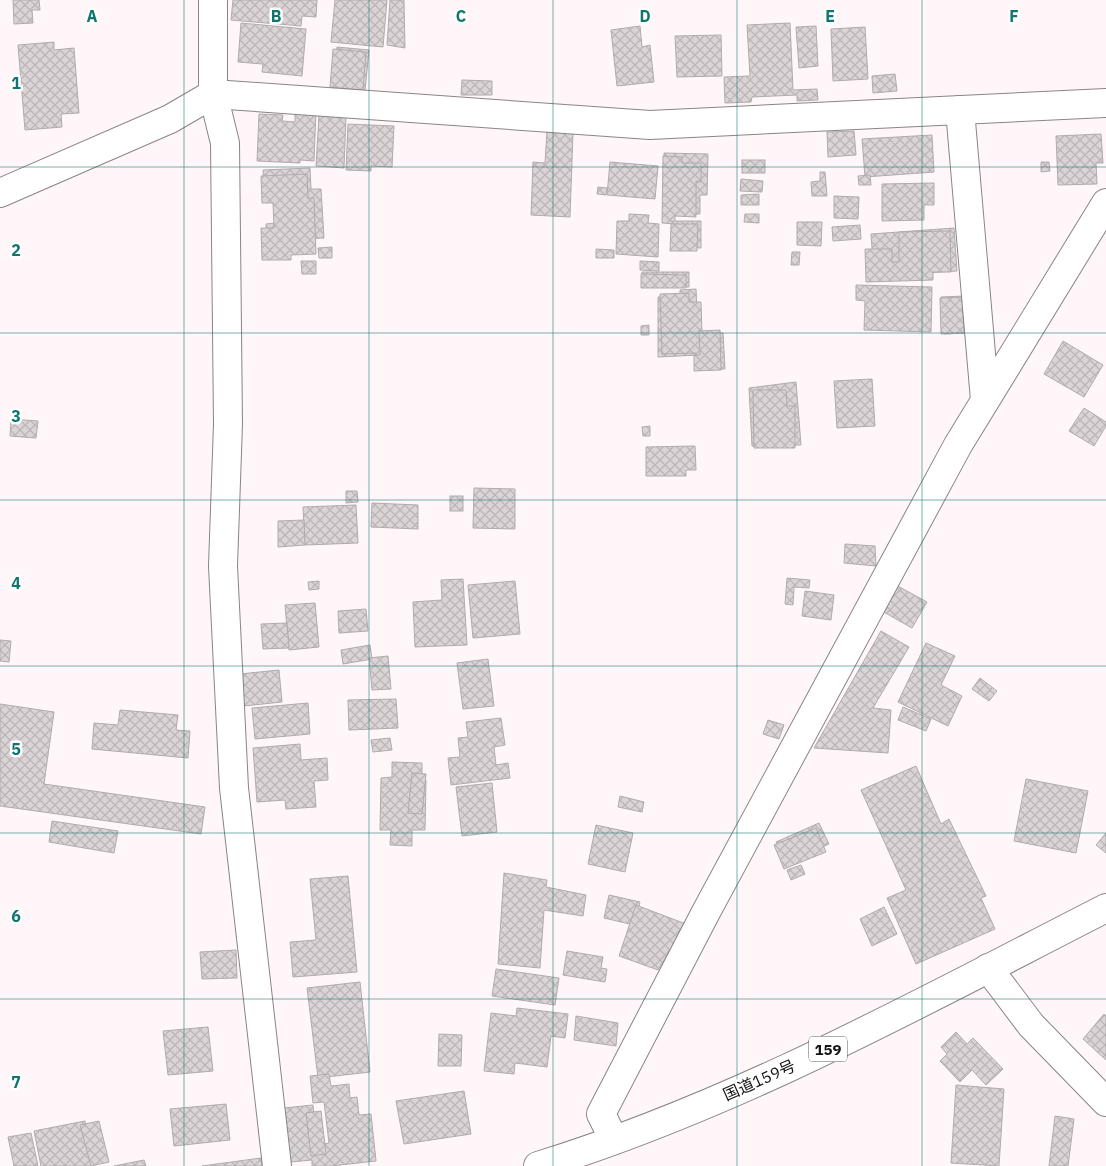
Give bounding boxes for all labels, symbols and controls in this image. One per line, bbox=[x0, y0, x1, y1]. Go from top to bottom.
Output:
text: A bbox=[87, 6, 98, 26]
text: B bbox=[271, 6, 282, 26]
text: C bbox=[456, 6, 466, 26]
text: D bbox=[639, 6, 651, 26]
text: E bbox=[825, 6, 835, 26]
text: F bbox=[1009, 6, 1019, 26]
text: 1 bbox=[11, 73, 21, 93]
text: 2 bbox=[11, 240, 21, 260]
text: 3 bbox=[11, 406, 21, 426]
text: 4 bbox=[11, 573, 21, 593]
text: 5 bbox=[11, 739, 21, 759]
text: 6 bbox=[11, 906, 21, 926]
road number: 159 bbox=[809, 1036, 847, 1062]
street label: 国道159号 bbox=[720, 1055, 798, 1105]
text: 7 bbox=[11, 1072, 21, 1092]

